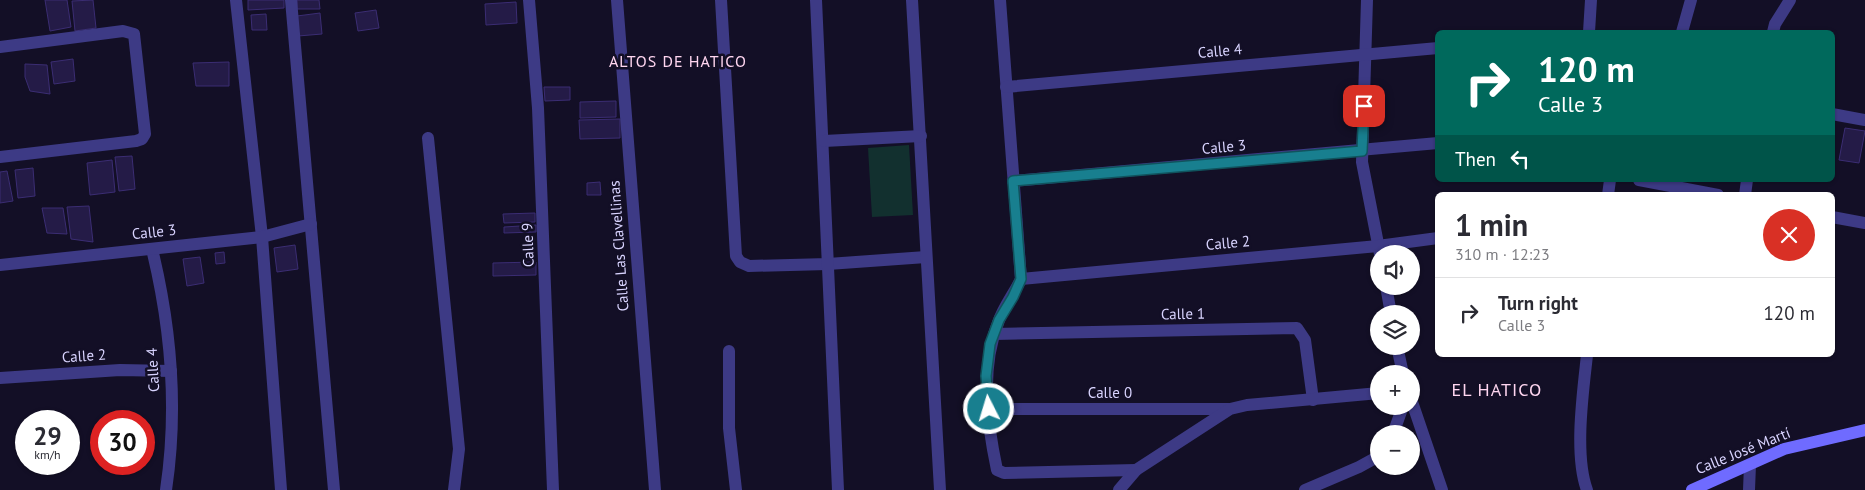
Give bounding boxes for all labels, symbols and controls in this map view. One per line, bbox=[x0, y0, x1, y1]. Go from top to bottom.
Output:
street label: Calle 4 bbox=[1197, 39, 1243, 62]
text: 120 m bbox=[1538, 46, 1635, 92]
icon: right bbox=[1455, 50, 1520, 115]
district label: ALTOS DE HATICO bbox=[609, 51, 747, 71]
pin bbox=[1343, 85, 1385, 127]
text: Calle 3 bbox=[1538, 90, 1603, 118]
icon: arrive bbox=[1350, 92, 1378, 120]
street label: Calle 3 bbox=[1201, 135, 1247, 158]
icon: left bbox=[1506, 145, 1534, 173]
text: Then bbox=[1455, 147, 1496, 171]
street label: Calle Las Clavellinas bbox=[604, 180, 633, 312]
text: 1 min bbox=[1455, 205, 1528, 244]
button: close bbox=[1763, 209, 1815, 261]
street label: Calle 3 bbox=[131, 220, 177, 243]
street label: Calle 9 bbox=[517, 223, 538, 267]
street label: Calle 2 bbox=[1205, 231, 1251, 254]
text: 310 m · 12:23 bbox=[1455, 244, 1550, 264]
map controls bbox=[1370, 245, 1420, 475]
button: sound bbox=[1370, 245, 1420, 295]
text: Turn right bbox=[1498, 291, 1578, 315]
icon: right bbox=[1455, 299, 1483, 327]
text: 120 m bbox=[1763, 301, 1815, 325]
street label: Calle 1 bbox=[1161, 304, 1205, 323]
button: layers bbox=[1370, 305, 1420, 355]
text: Calle 3 bbox=[1498, 315, 1545, 335]
street label: Calle 2 bbox=[61, 344, 107, 367]
street label: Calle 4 bbox=[142, 347, 163, 393]
button: + bbox=[1370, 365, 1420, 415]
district label: EL HATICO bbox=[1452, 378, 1542, 401]
position arrow bbox=[962, 382, 1014, 434]
street label: Calle 0 bbox=[1088, 383, 1132, 402]
speed limit sign: 30 bbox=[90, 410, 155, 475]
text: 29 bbox=[33, 420, 62, 452]
street label: Calle José Martí bbox=[1693, 423, 1793, 478]
button: − bbox=[1370, 425, 1420, 475]
text: km/h bbox=[34, 447, 61, 462]

